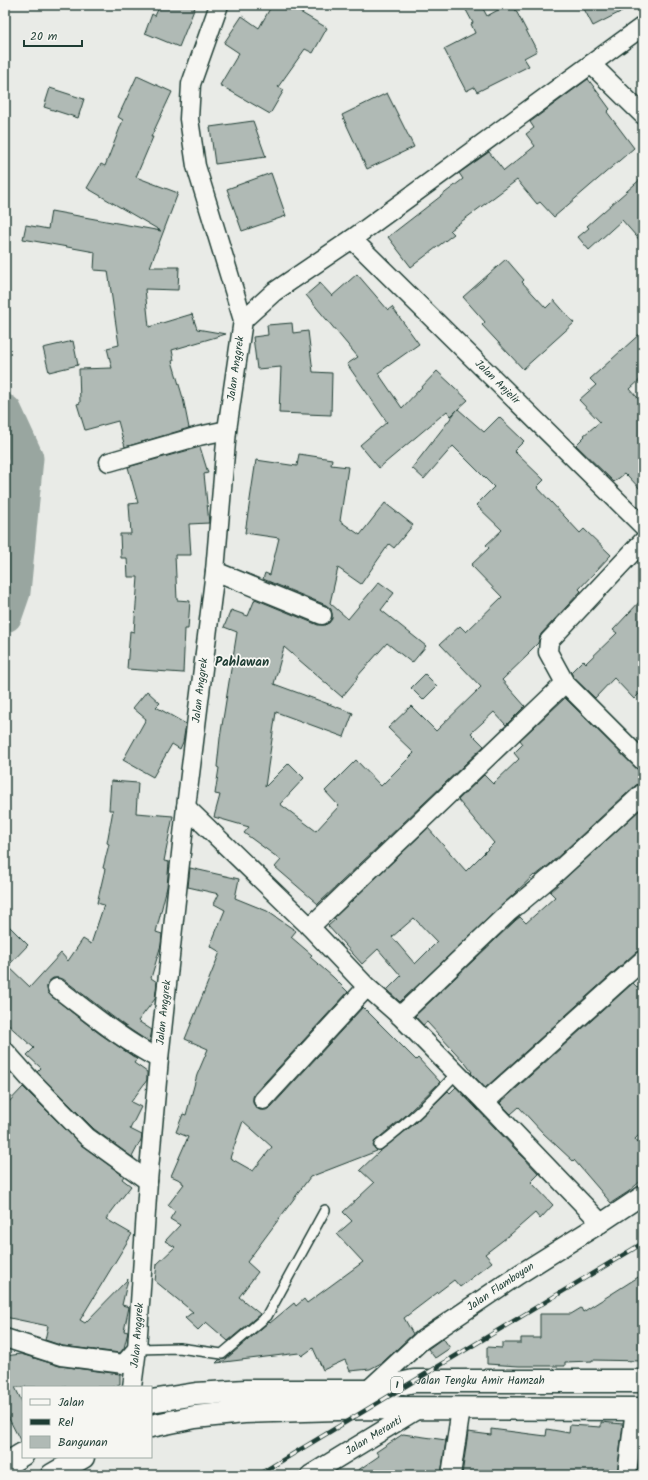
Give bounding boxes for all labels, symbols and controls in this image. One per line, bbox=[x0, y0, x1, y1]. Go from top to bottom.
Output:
scale bar bbox=[24, 22, 82, 48]
text: 20 m bbox=[30, 27, 58, 46]
street label: Jalan Anggrek bbox=[222, 334, 250, 402]
street label: Jalan Anjelir bbox=[470, 356, 525, 410]
district label: Pahlawan bbox=[215, 652, 269, 673]
street label: Jalan Anggrek bbox=[187, 656, 213, 724]
street label: Jalan Anggrek bbox=[152, 978, 177, 1046]
street label: Jalan Flamboyan bbox=[463, 1258, 538, 1316]
street label: Jalan Anggrek bbox=[126, 1301, 149, 1369]
street label: Jalan Tengku Amir Hamzah bbox=[416, 1372, 545, 1390]
road number: 1 bbox=[391, 1377, 403, 1393]
legend bbox=[22, 1386, 152, 1458]
text: Jalan bbox=[58, 1393, 84, 1412]
street label: Jalan Meranti bbox=[342, 1411, 406, 1460]
text: Rel bbox=[58, 1413, 73, 1432]
text: Bangunan bbox=[58, 1433, 108, 1452]

